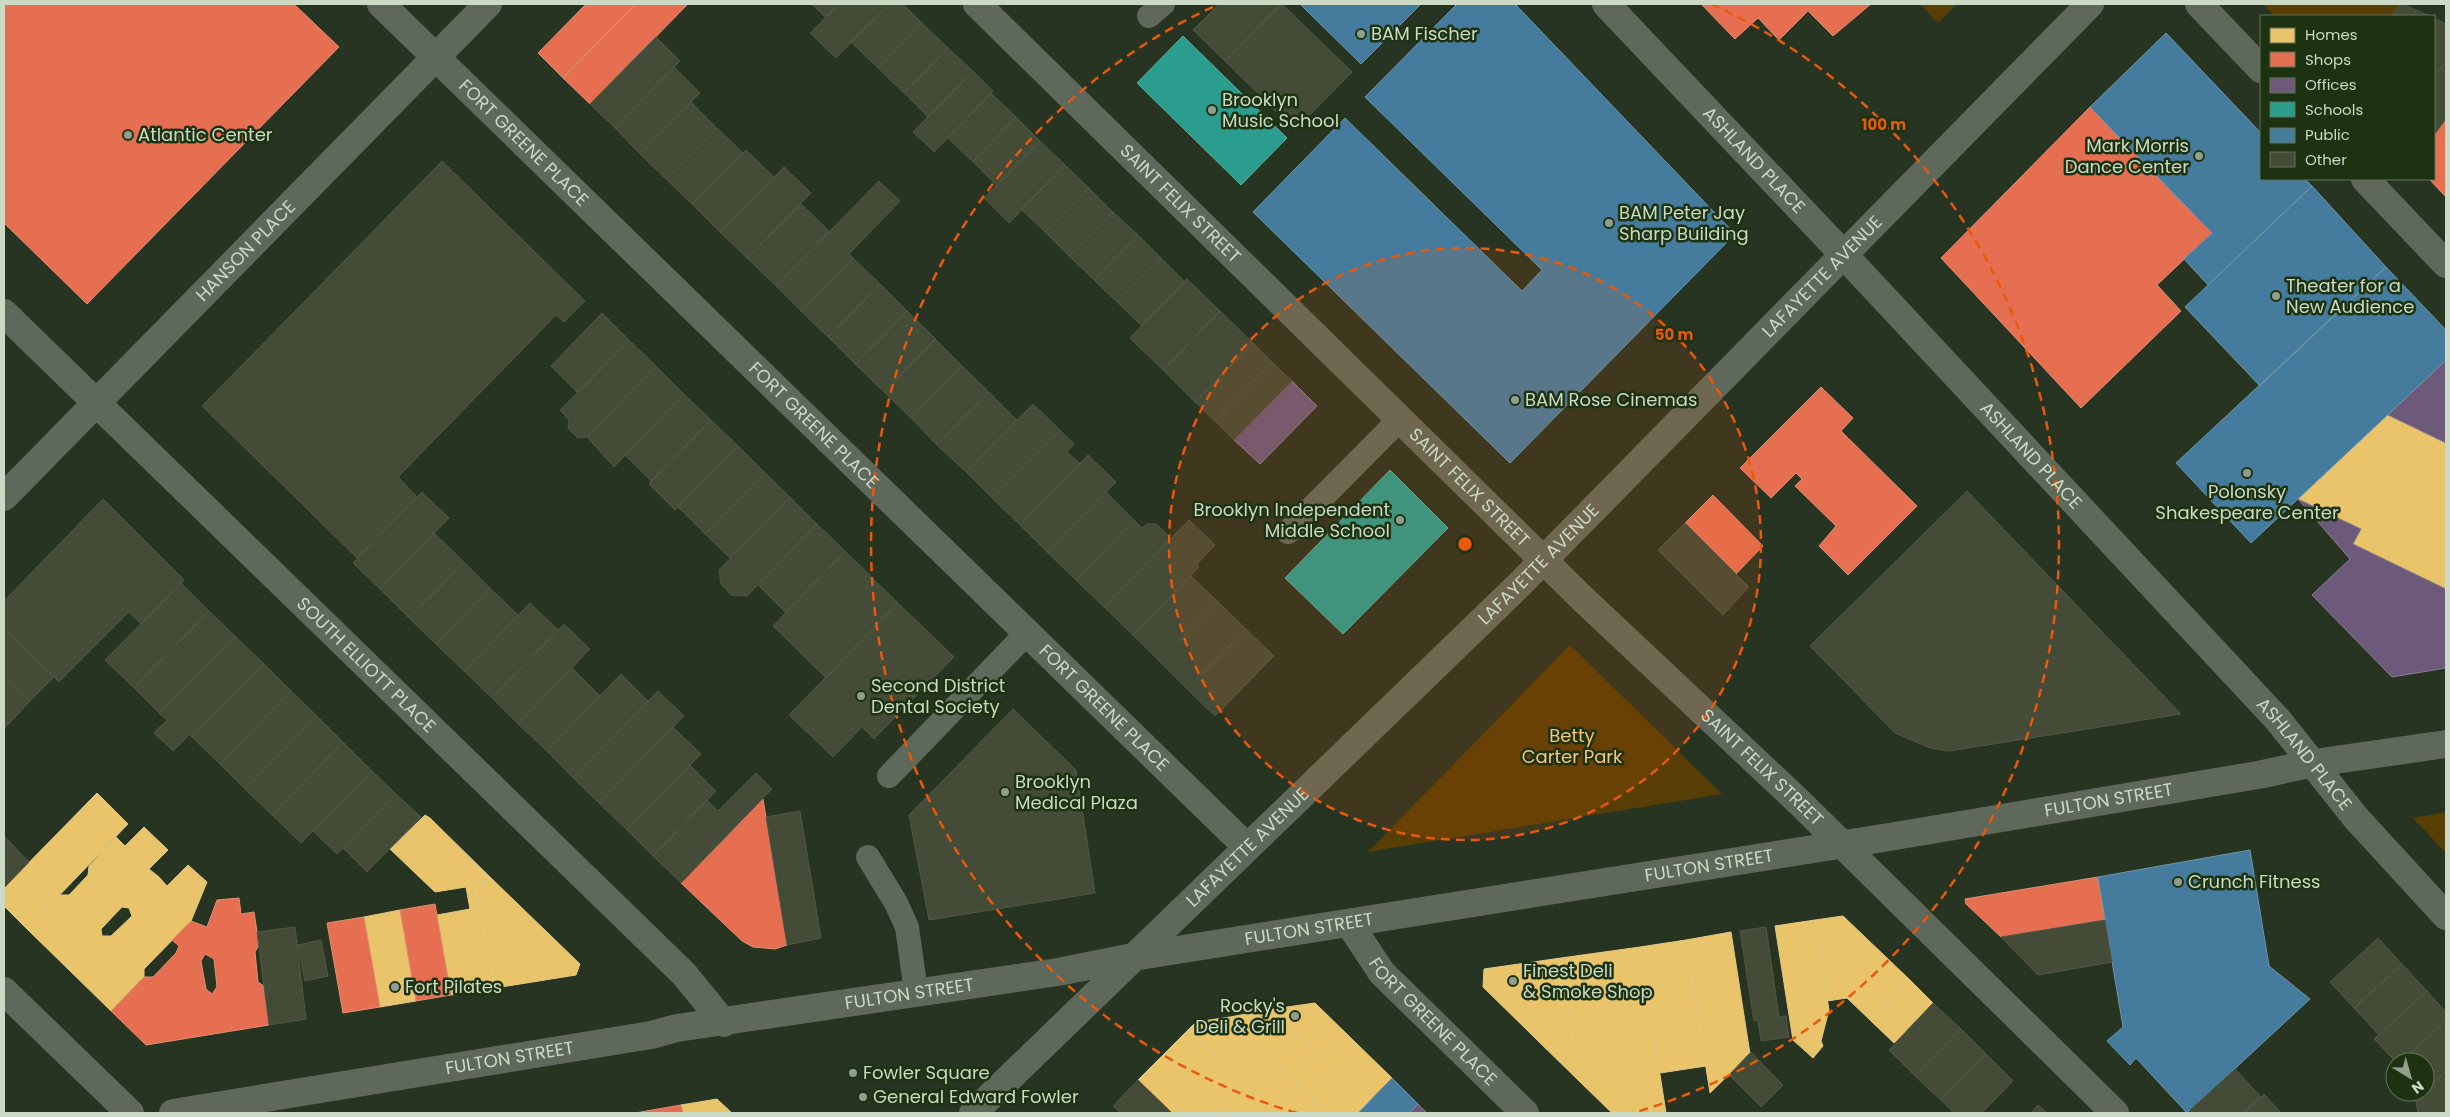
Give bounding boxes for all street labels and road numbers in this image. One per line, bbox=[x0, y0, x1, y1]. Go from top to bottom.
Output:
street label: FORT GREENE PLACE bbox=[453, 73, 594, 212]
street label: ASHLAND PLACE bbox=[1697, 101, 1811, 219]
street label: SAINT FELIX STREET bbox=[1115, 138, 1247, 269]
street label: HANSON PLACE bbox=[190, 194, 301, 307]
street label: LAFAYETTE AVENUE bbox=[1756, 210, 1887, 343]
street label: FORT GREENE PLACE bbox=[744, 356, 885, 494]
street label: ASHLAND PLACE bbox=[1975, 396, 2088, 514]
street label: SAINT FELIX STREET bbox=[1404, 422, 1536, 552]
street label: LAFAYETTE AVENUE bbox=[1472, 498, 1604, 630]
street label: SOUTH ELLIOTT PLACE bbox=[291, 591, 442, 738]
street label: FORT GREENE PLACE bbox=[1034, 638, 1175, 777]
street label: ASHLAND PLACE bbox=[2251, 692, 2358, 815]
street label: SAINT FELIX STREET bbox=[1695, 703, 1829, 831]
street label: FULTON STREET bbox=[2042, 776, 2175, 823]
street label: LAFAYETTE AVENUE bbox=[1180, 782, 1314, 912]
street label: FULTON STREET bbox=[1643, 843, 1775, 888]
street label: FULTON STREET bbox=[1243, 906, 1375, 951]
street label: FORT GREENE PLACE bbox=[1363, 952, 1503, 1091]
street label: FULTON STREET bbox=[843, 972, 976, 1015]
street label: FULTON STREET bbox=[443, 1035, 576, 1080]

